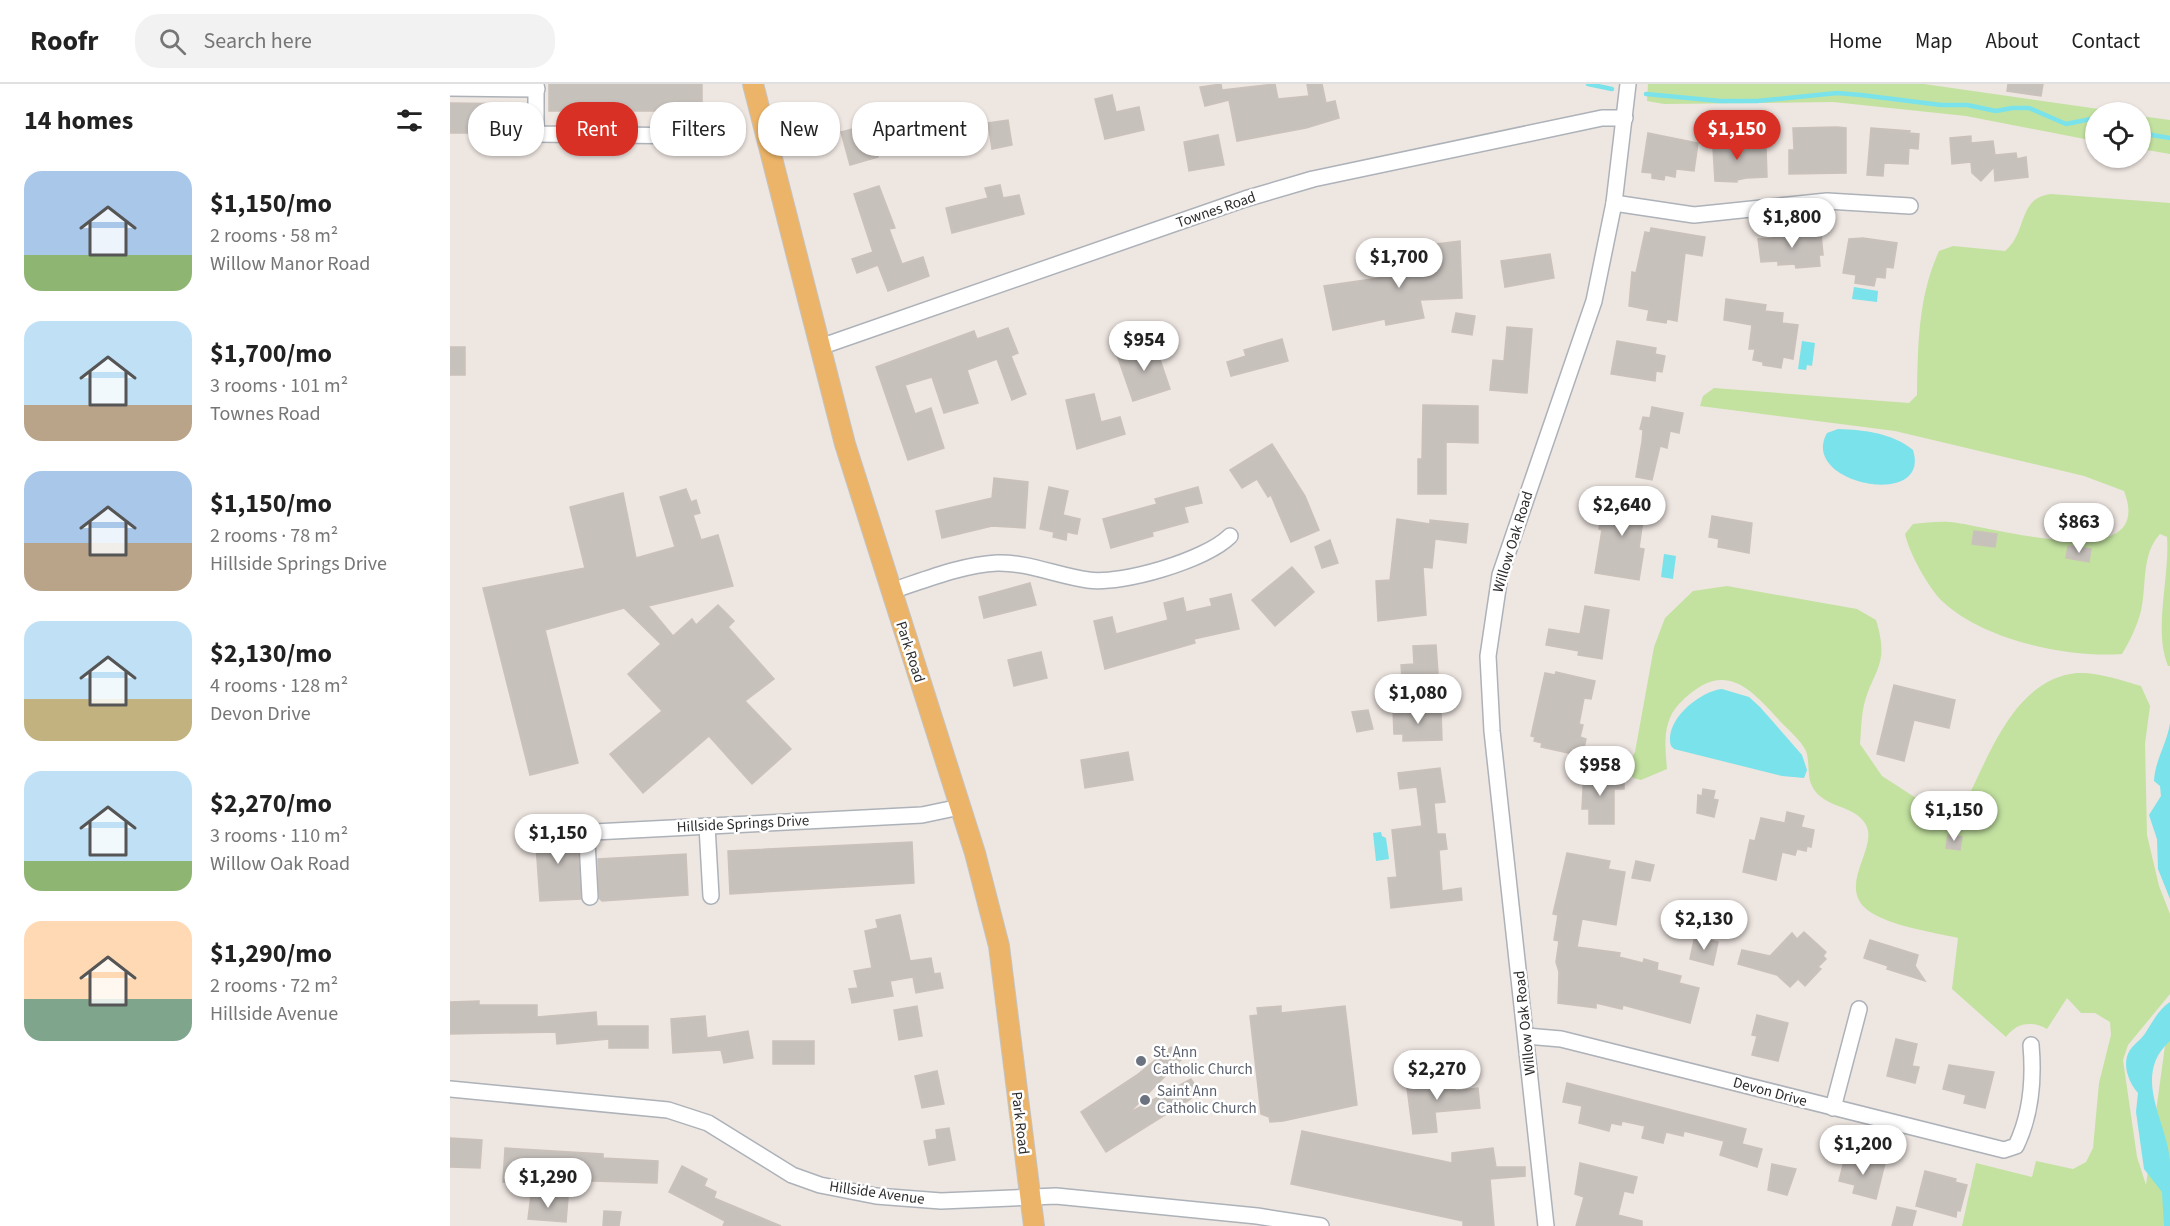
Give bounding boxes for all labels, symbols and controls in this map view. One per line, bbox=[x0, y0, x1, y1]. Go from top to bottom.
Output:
search box bbox=[135, 14, 555, 68]
text: Roofr bbox=[30, 21, 99, 61]
icon: search bbox=[156, 25, 189, 58]
text: Search here bbox=[204, 25, 312, 57]
text: Home bbox=[1829, 26, 1882, 56]
text: Map bbox=[1915, 26, 1953, 56]
text: About bbox=[1986, 26, 2038, 56]
text: Contact bbox=[2071, 26, 2140, 56]
text: 14 homes bbox=[24, 102, 133, 139]
chip: Buy bbox=[468, 102, 544, 156]
chip: Rent bbox=[556, 102, 638, 156]
chip: Filters bbox=[650, 102, 746, 156]
chip: New bbox=[758, 102, 840, 156]
chip: Apartment bbox=[852, 102, 988, 156]
map controls bbox=[2085, 102, 2151, 168]
button: locate bbox=[2085, 102, 2151, 168]
icon: filters bbox=[393, 104, 426, 137]
pin: $1,150 bbox=[1688, 110, 1786, 161]
text: $1,150 bbox=[1708, 115, 1766, 143]
text: $1,150/mo bbox=[210, 185, 332, 222]
street label: Townes Road bbox=[1173, 187, 1259, 233]
icon: home bbox=[72, 195, 144, 267]
pin: $1,800 bbox=[1743, 198, 1841, 249]
text: $1,800 bbox=[1763, 203, 1821, 231]
text: 2 rooms · 58 m² bbox=[210, 222, 338, 250]
pin: $1,700 bbox=[1350, 238, 1448, 289]
text: $1,700 bbox=[1370, 243, 1428, 271]
text: Willow Manor Road bbox=[210, 250, 370, 278]
pin: $954 bbox=[1108, 321, 1180, 372]
text: $954 bbox=[1123, 326, 1165, 354]
text: $1,700/mo bbox=[210, 335, 332, 372]
icon: home bbox=[72, 345, 144, 417]
text: 3 rooms · 101 m² bbox=[210, 372, 348, 400]
text: Townes Road bbox=[210, 400, 321, 428]
text: $1,150/mo bbox=[210, 485, 332, 522]
pin: $2,640 bbox=[1573, 486, 1671, 537]
street label: Willow Oak Road bbox=[1488, 489, 1538, 595]
text: $2,640 bbox=[1593, 491, 1651, 519]
icon: home bbox=[72, 495, 144, 567]
pin: $863 bbox=[2043, 503, 2115, 554]
text: $863 bbox=[2058, 508, 2100, 536]
text: 2 rooms · 78 m² bbox=[210, 522, 338, 550]
text: Hillside Springs Drive bbox=[210, 550, 387, 578]
street label: Park Road bbox=[890, 619, 930, 685]
text: $2,130/mo bbox=[210, 635, 332, 672]
icon: home bbox=[72, 645, 144, 717]
text: 4 rooms · 128 m² bbox=[210, 672, 348, 700]
pin: $1,080 bbox=[1369, 674, 1467, 725]
text: $1,080 bbox=[1389, 679, 1447, 707]
text: Devon Drive bbox=[210, 700, 311, 728]
pin: $958 bbox=[1564, 746, 1636, 797]
text: $958 bbox=[1579, 751, 1621, 779]
text: $2,270/mo bbox=[210, 785, 332, 822]
pin: $1,150 bbox=[1905, 791, 2003, 842]
icon: home bbox=[72, 795, 144, 867]
text: $1,150 bbox=[1925, 796, 1983, 824]
street label: Hillside Springs Drive bbox=[676, 810, 810, 838]
pin: $1,150 bbox=[509, 814, 607, 865]
text: $1,150 bbox=[529, 819, 587, 847]
text: 3 rooms · 110 m² bbox=[210, 822, 348, 850]
text: Willow Oak Road bbox=[210, 850, 350, 878]
pin: $2,130 bbox=[1655, 900, 1753, 951]
text: $2,130 bbox=[1675, 905, 1733, 933]
text: $1,290/mo bbox=[210, 935, 332, 972]
icon: home bbox=[72, 945, 144, 1017]
street label: Willow Oak Road bbox=[1509, 970, 1541, 1076]
text: 2 rooms · 72 m² bbox=[210, 972, 338, 1000]
text: Hillside Avenue bbox=[210, 1000, 338, 1028]
place label: St. Ann Catholic Church bbox=[1153, 1042, 1253, 1080]
pin: $2,270 bbox=[1388, 1050, 1486, 1101]
marker: St. Ann Catholic Church bbox=[1134, 1054, 1148, 1068]
text: $2,270 bbox=[1408, 1055, 1466, 1083]
street label: Devon Drive bbox=[1731, 1072, 1809, 1112]
place label: Saint Ann Catholic Church bbox=[1157, 1081, 1257, 1119]
street label: Park Road bbox=[1006, 1090, 1034, 1156]
marker: Saint Ann Catholic Church bbox=[1138, 1093, 1152, 1107]
pin: $1,200 bbox=[1814, 1125, 1912, 1176]
text: $1,200 bbox=[1834, 1130, 1892, 1158]
pin: $1,290 bbox=[499, 1158, 597, 1209]
text: $1,290 bbox=[519, 1163, 577, 1191]
street label: Hillside Avenue bbox=[828, 1176, 926, 1210]

